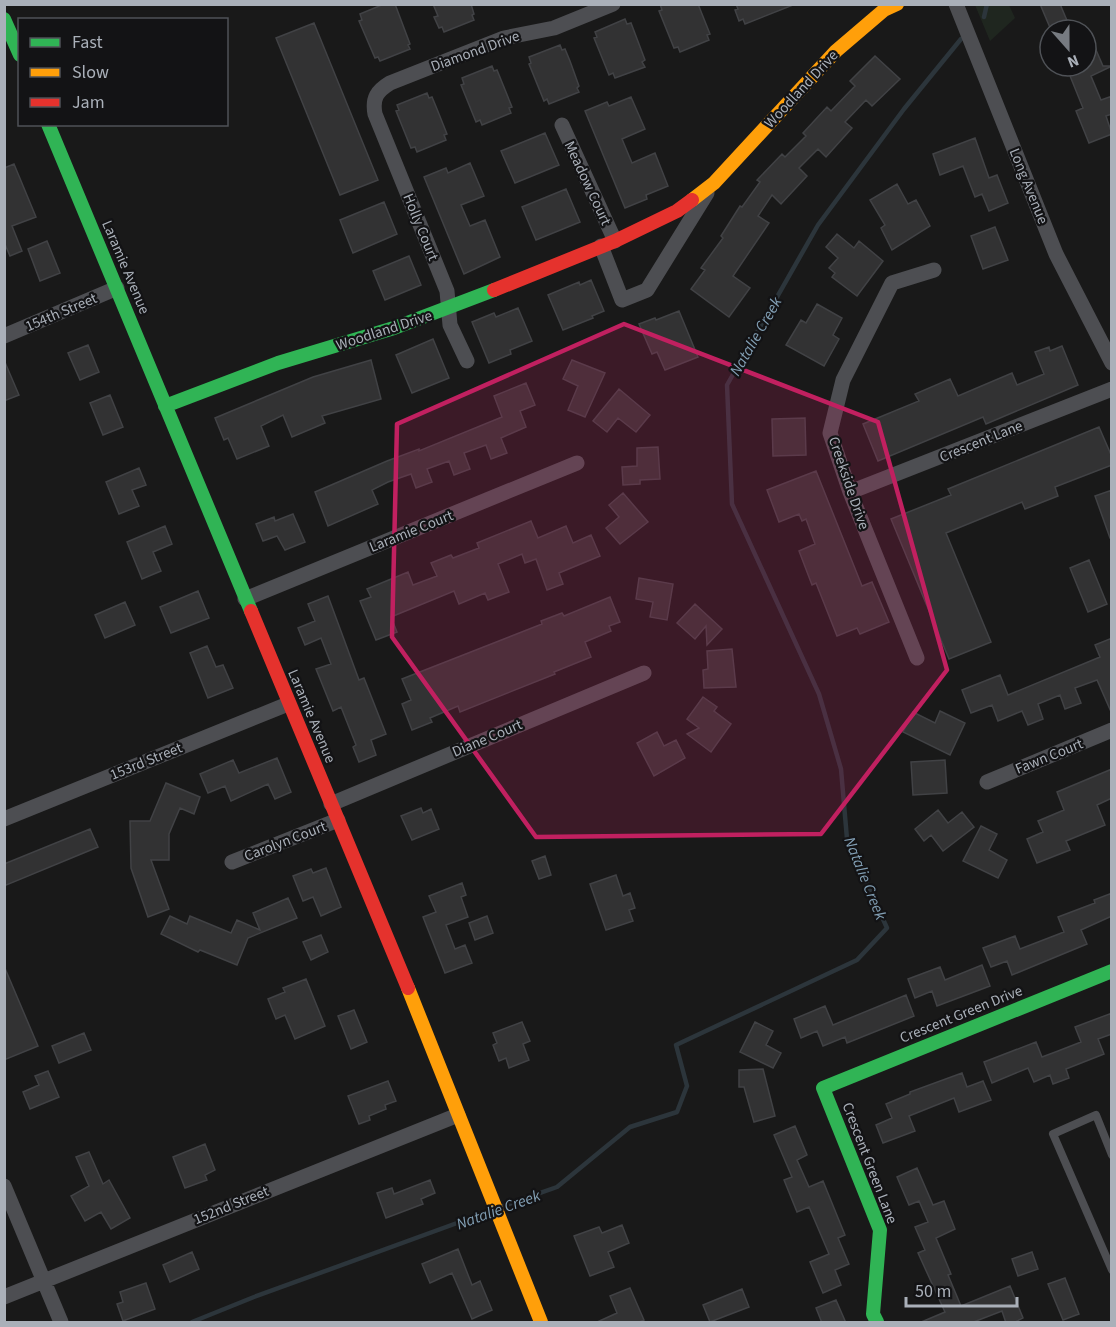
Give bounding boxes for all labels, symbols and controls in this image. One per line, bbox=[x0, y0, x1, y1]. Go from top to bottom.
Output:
legend bbox=[18, 18, 228, 126]
north arrow bbox=[1038, 18, 1098, 78]
street label: Diamond Drive bbox=[428, 26, 523, 77]
text: Fast bbox=[72, 30, 103, 55]
street label: Woodland Drive bbox=[760, 46, 843, 133]
text: N bbox=[1064, 49, 1082, 73]
text: Slow bbox=[72, 60, 109, 85]
text: Jam bbox=[72, 90, 105, 115]
street label: Meadow Court bbox=[559, 138, 616, 229]
street label: Long Avenue bbox=[1004, 145, 1053, 227]
street label: Holly Court bbox=[398, 190, 444, 264]
street label: Laramie Avenue bbox=[96, 217, 155, 317]
street label: 154th Street bbox=[22, 288, 100, 337]
water label: Natalie Creek bbox=[724, 293, 788, 380]
street label: Woodland Drive bbox=[333, 305, 435, 356]
street label: Crescent Lane bbox=[936, 415, 1026, 468]
street label: Creekside Drive bbox=[823, 434, 874, 533]
street label: Laramie Court bbox=[366, 505, 456, 558]
street label: Laramie Avenue bbox=[282, 666, 341, 766]
street label: Diane Court bbox=[449, 714, 525, 763]
street label: Fawn Court bbox=[1012, 733, 1086, 780]
street label: 153rd Street bbox=[107, 737, 186, 785]
street label: Carolyn Court bbox=[241, 816, 329, 867]
water label: Natalie Creek bbox=[838, 834, 892, 924]
street label: Crescent Green Drive bbox=[897, 980, 1026, 1049]
street label: Crescent Green Lane bbox=[837, 1099, 902, 1227]
street label: 152nd Street bbox=[190, 1181, 272, 1230]
water label: Natalie Creek bbox=[453, 1184, 544, 1235]
scale bar bbox=[906, 1270, 1017, 1308]
text: 50 m bbox=[915, 1279, 951, 1304]

